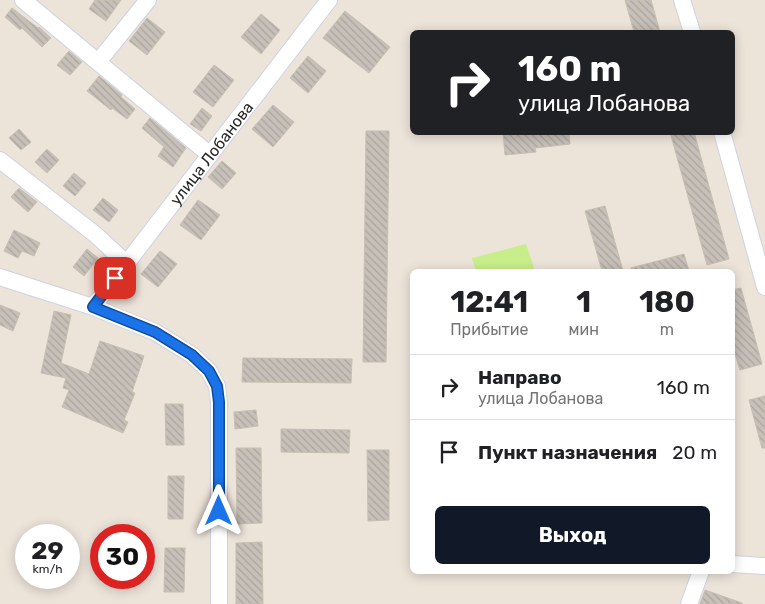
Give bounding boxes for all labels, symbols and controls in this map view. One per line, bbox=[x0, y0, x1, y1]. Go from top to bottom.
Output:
text: 160 m bbox=[518, 48, 622, 90]
icon: right bbox=[435, 50, 500, 115]
text: улица Лобанова bbox=[518, 90, 690, 117]
street label: улица Лобанова bbox=[166, 98, 257, 209]
pin bbox=[94, 257, 136, 299]
icon: arrive bbox=[101, 264, 129, 292]
text: 12:41 bbox=[450, 284, 528, 320]
text: 1 bbox=[576, 284, 591, 320]
text: 180 bbox=[639, 284, 695, 320]
text: Прибытие bbox=[450, 320, 528, 339]
text: мин bbox=[569, 320, 599, 339]
text: m bbox=[660, 320, 674, 339]
text: Направо bbox=[478, 366, 562, 389]
icon: right bbox=[435, 373, 463, 401]
text: 160 m bbox=[657, 376, 710, 399]
text: улица Лобанова bbox=[478, 389, 603, 408]
icon: arrive bbox=[435, 438, 463, 466]
text: Пункт назначения bbox=[478, 441, 657, 464]
text: 20 m bbox=[672, 441, 717, 464]
position arrow bbox=[192, 484, 244, 536]
button: Выход bbox=[435, 506, 710, 564]
speed limit sign: 30 bbox=[90, 524, 155, 589]
text: 29 bbox=[31, 536, 64, 565]
text: km/h bbox=[33, 562, 62, 576]

